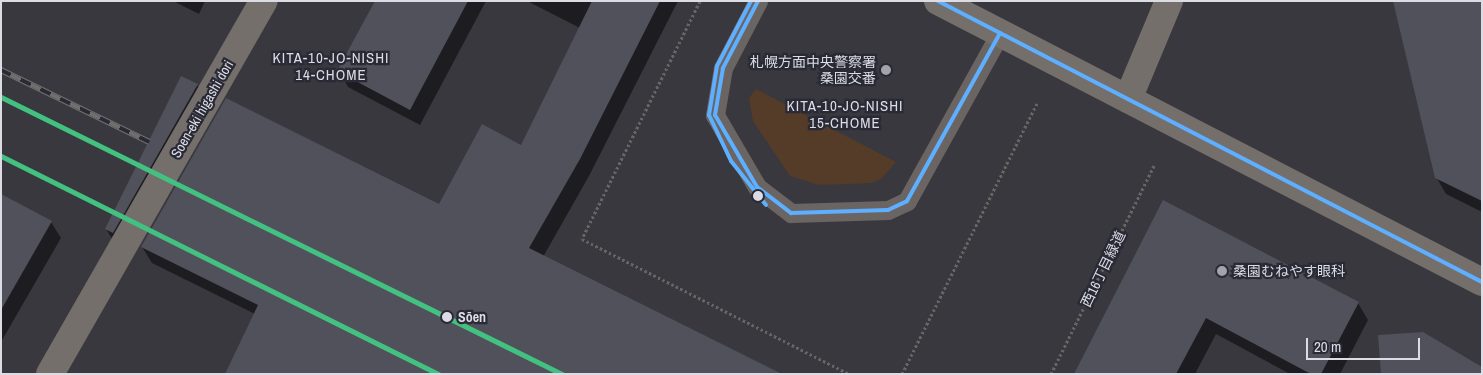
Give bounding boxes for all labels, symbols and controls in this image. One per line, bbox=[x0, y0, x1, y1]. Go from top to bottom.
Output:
district label: KITA-10-JO-NISHI 14-CHOME bbox=[271, 48, 391, 83]
place label: 札幌方面中央警察署 桑園交番 bbox=[750, 54, 876, 86]
street label: Soen-eki higashi dori bbox=[167, 57, 237, 161]
marker: 札幌方面中央警察署 桑園交番 bbox=[880, 64, 892, 76]
district label: KITA-10-JO-NISHI 15-CHOME bbox=[785, 96, 905, 131]
unlabelled marker bbox=[753, 191, 763, 201]
street label: 西16丁目緑道 bbox=[1077, 228, 1129, 310]
place label: 桑園むねやす眼科 bbox=[1233, 263, 1345, 279]
marker: 桑園むねやす眼科 bbox=[1215, 264, 1229, 278]
place label: Sōen bbox=[458, 309, 486, 325]
marker: Sōen bbox=[440, 310, 454, 324]
scale bar bbox=[1308, 328, 1422, 360]
text: 20 m bbox=[1314, 336, 1341, 357]

